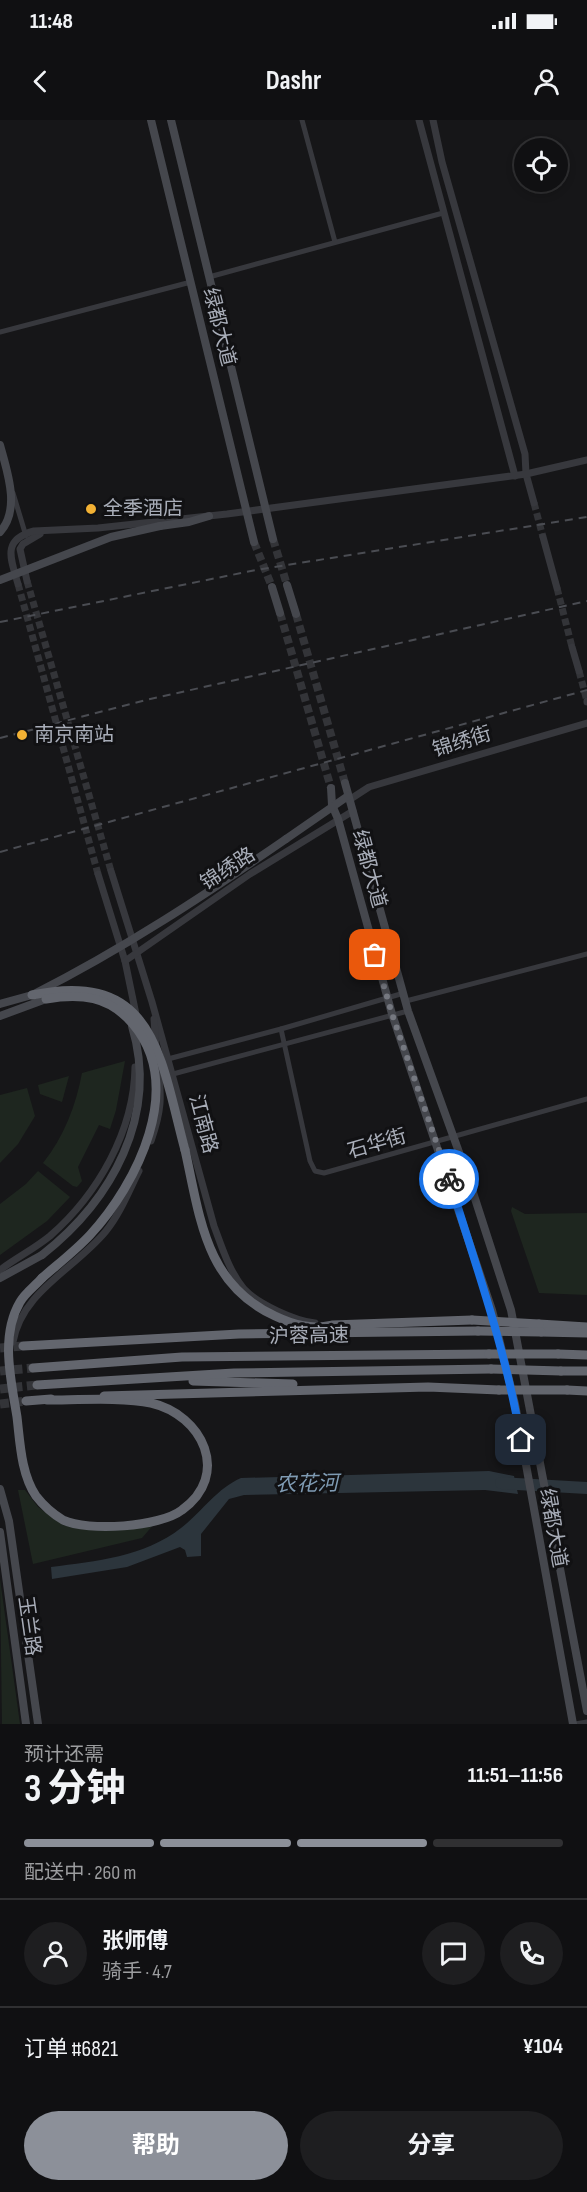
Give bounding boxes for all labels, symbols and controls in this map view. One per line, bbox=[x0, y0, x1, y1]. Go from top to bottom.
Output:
text: 11:48 bbox=[30, 8, 73, 35]
icon: back bbox=[24, 65, 57, 98]
text: Dashr bbox=[266, 65, 321, 97]
icon: person bbox=[530, 65, 563, 98]
map controls bbox=[514, 138, 568, 192]
button: locate bbox=[514, 138, 568, 192]
street label: 绿都大道 bbox=[198, 285, 240, 369]
place label: 全季酒店 bbox=[103, 497, 183, 521]
marker: 全季酒店 bbox=[84, 502, 98, 516]
street label: 锦绣街 bbox=[430, 722, 494, 762]
place label: 南京南站 bbox=[34, 723, 114, 747]
marker: 南京南站 bbox=[15, 728, 29, 742]
street label: 绿都大道 bbox=[347, 827, 391, 911]
street label: 锦绣路 bbox=[196, 843, 260, 895]
pin bbox=[349, 929, 400, 980]
icon: bag bbox=[358, 938, 391, 971]
street label: 江南路 bbox=[184, 1092, 222, 1156]
street label: 石华街 bbox=[345, 1124, 409, 1164]
courier bbox=[419, 1149, 479, 1209]
icon: bike bbox=[433, 1163, 466, 1196]
street label: 沪蓉高速 bbox=[269, 1323, 349, 1349]
pin bbox=[495, 1414, 546, 1465]
icon: home bbox=[504, 1423, 537, 1456]
water label: 农花河 bbox=[275, 1471, 343, 1497]
street label: 绿都大道 bbox=[534, 1487, 572, 1569]
street label: 玉兰路 bbox=[13, 1595, 45, 1657]
text: 预计还需 bbox=[24, 1743, 104, 1767]
text: 11:51–11:56 bbox=[468, 1762, 563, 1789]
text: 3 分钟 bbox=[24, 1766, 126, 1813]
text: 配送中 · 260 m bbox=[24, 1861, 136, 1885]
button: person bbox=[24, 1922, 87, 1985]
button: chat bbox=[422, 1922, 485, 1985]
button: phone bbox=[500, 1922, 563, 1985]
text: 张师傅 bbox=[102, 1928, 168, 1955]
text: 骑手 · 4.7 bbox=[102, 1960, 172, 1984]
text: ¥104 bbox=[522, 2033, 563, 2060]
text: 订单 #6821 bbox=[24, 2036, 118, 2063]
button: 帮助 bbox=[24, 2111, 288, 2180]
button: 分享 bbox=[300, 2111, 563, 2180]

